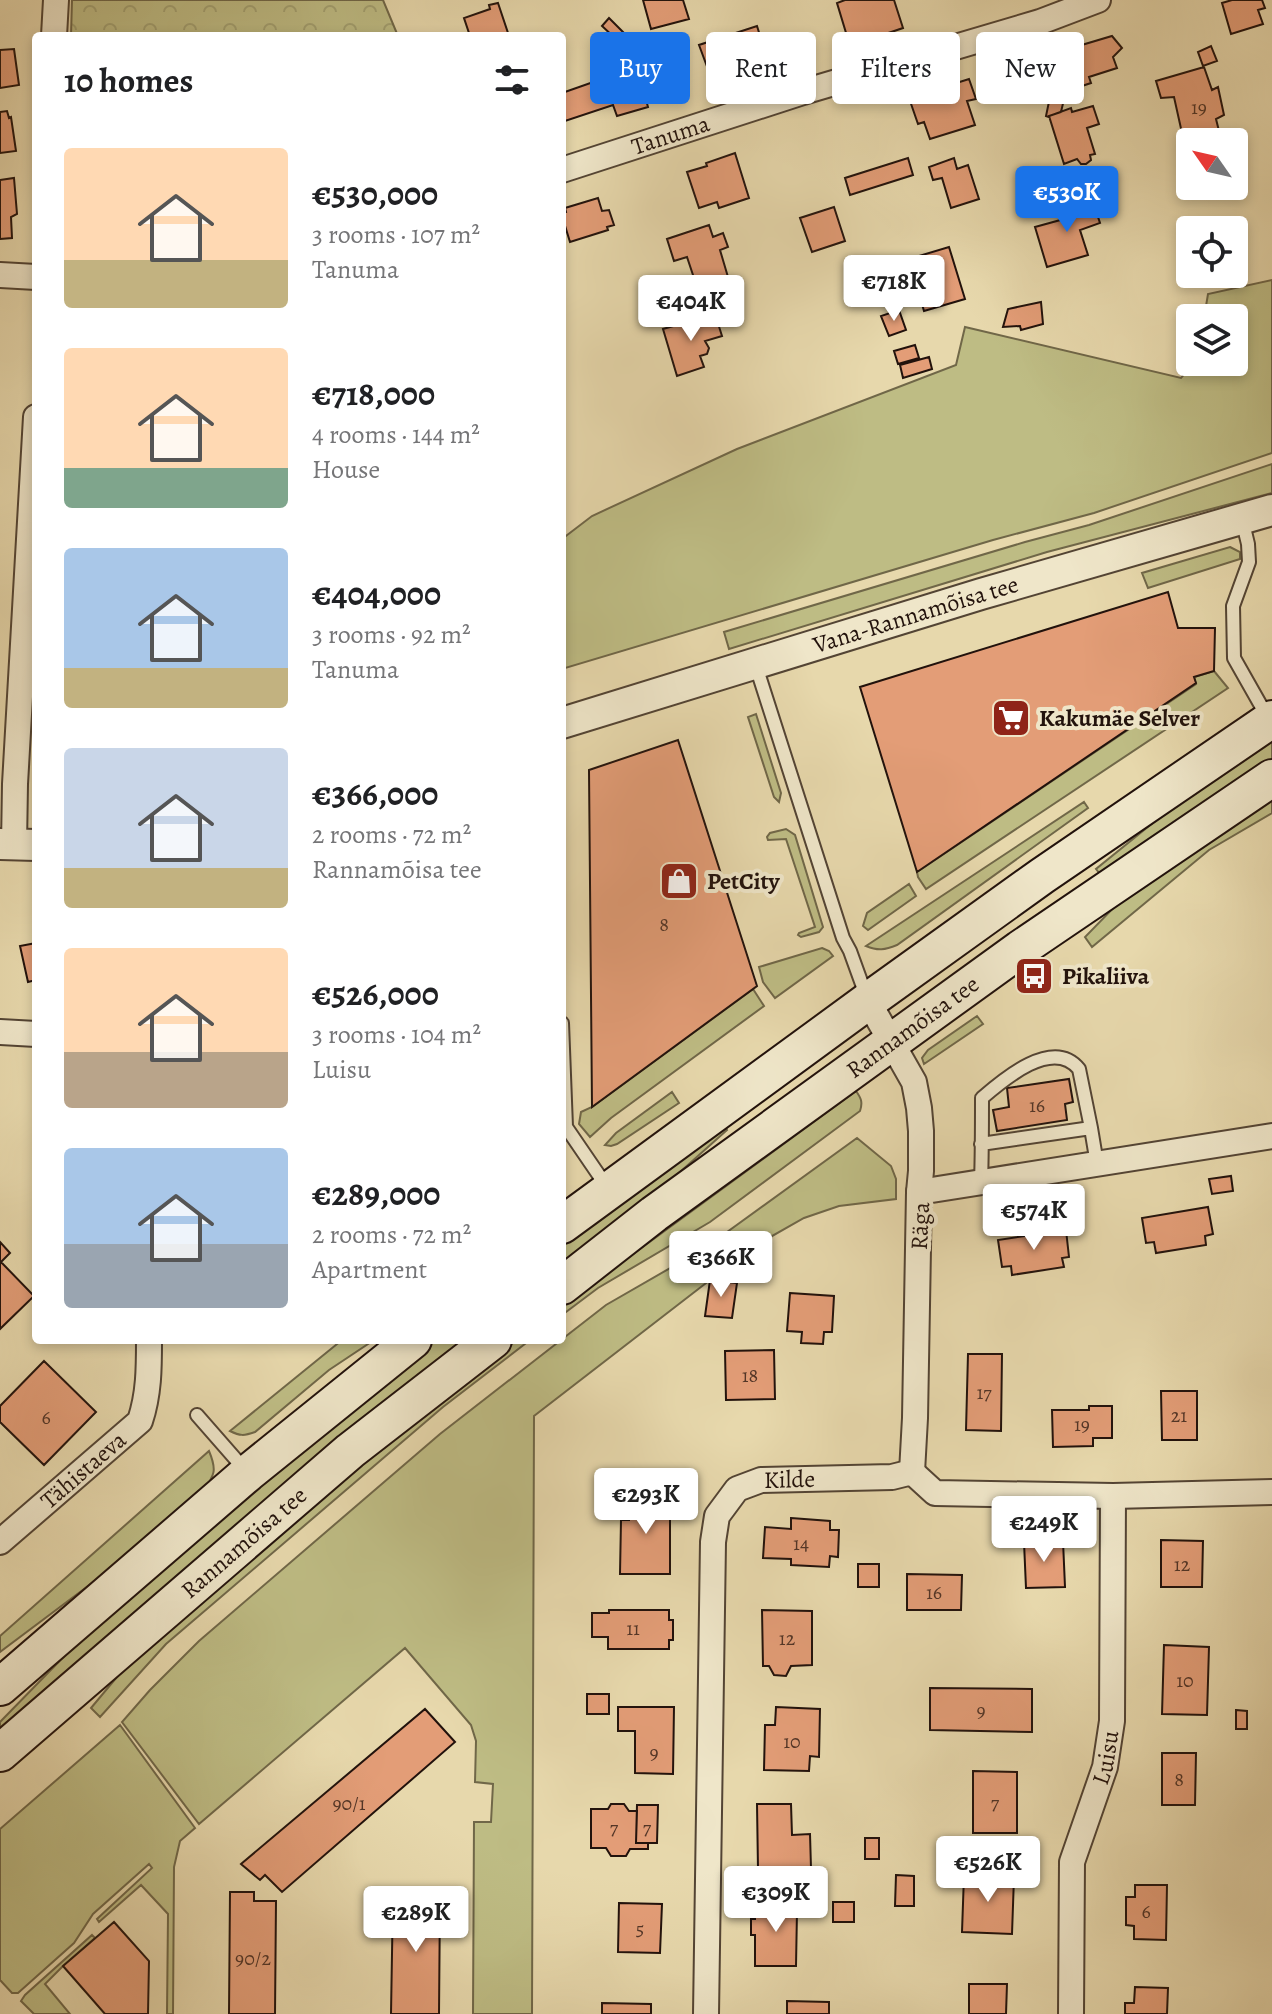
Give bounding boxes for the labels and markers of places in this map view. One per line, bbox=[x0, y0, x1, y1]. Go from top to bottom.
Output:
pin: €530K bbox=[1011, 166, 1123, 234]
pin: €718K bbox=[838, 255, 950, 323]
pin: €404K bbox=[635, 275, 747, 343]
supermarket icon: Kakumäe Selver bbox=[990, 697, 1032, 739]
place label: Kakumäe Selver bbox=[1039, 702, 1200, 734]
shop icon: PetCity bbox=[658, 860, 700, 902]
place label: PetCity bbox=[707, 865, 780, 897]
bus stop icon: Pikaliiva bbox=[1013, 955, 1055, 997]
place label: Pikaliiva bbox=[1062, 960, 1150, 992]
pin: €574K bbox=[978, 1184, 1090, 1252]
pin: €366K bbox=[665, 1231, 777, 1299]
pin: €293K bbox=[590, 1468, 702, 1536]
pin: €249K bbox=[988, 1496, 1100, 1564]
pin: €526K bbox=[932, 1836, 1044, 1904]
pin: €309K bbox=[720, 1866, 832, 1934]
pin: €289K bbox=[360, 1886, 472, 1954]

